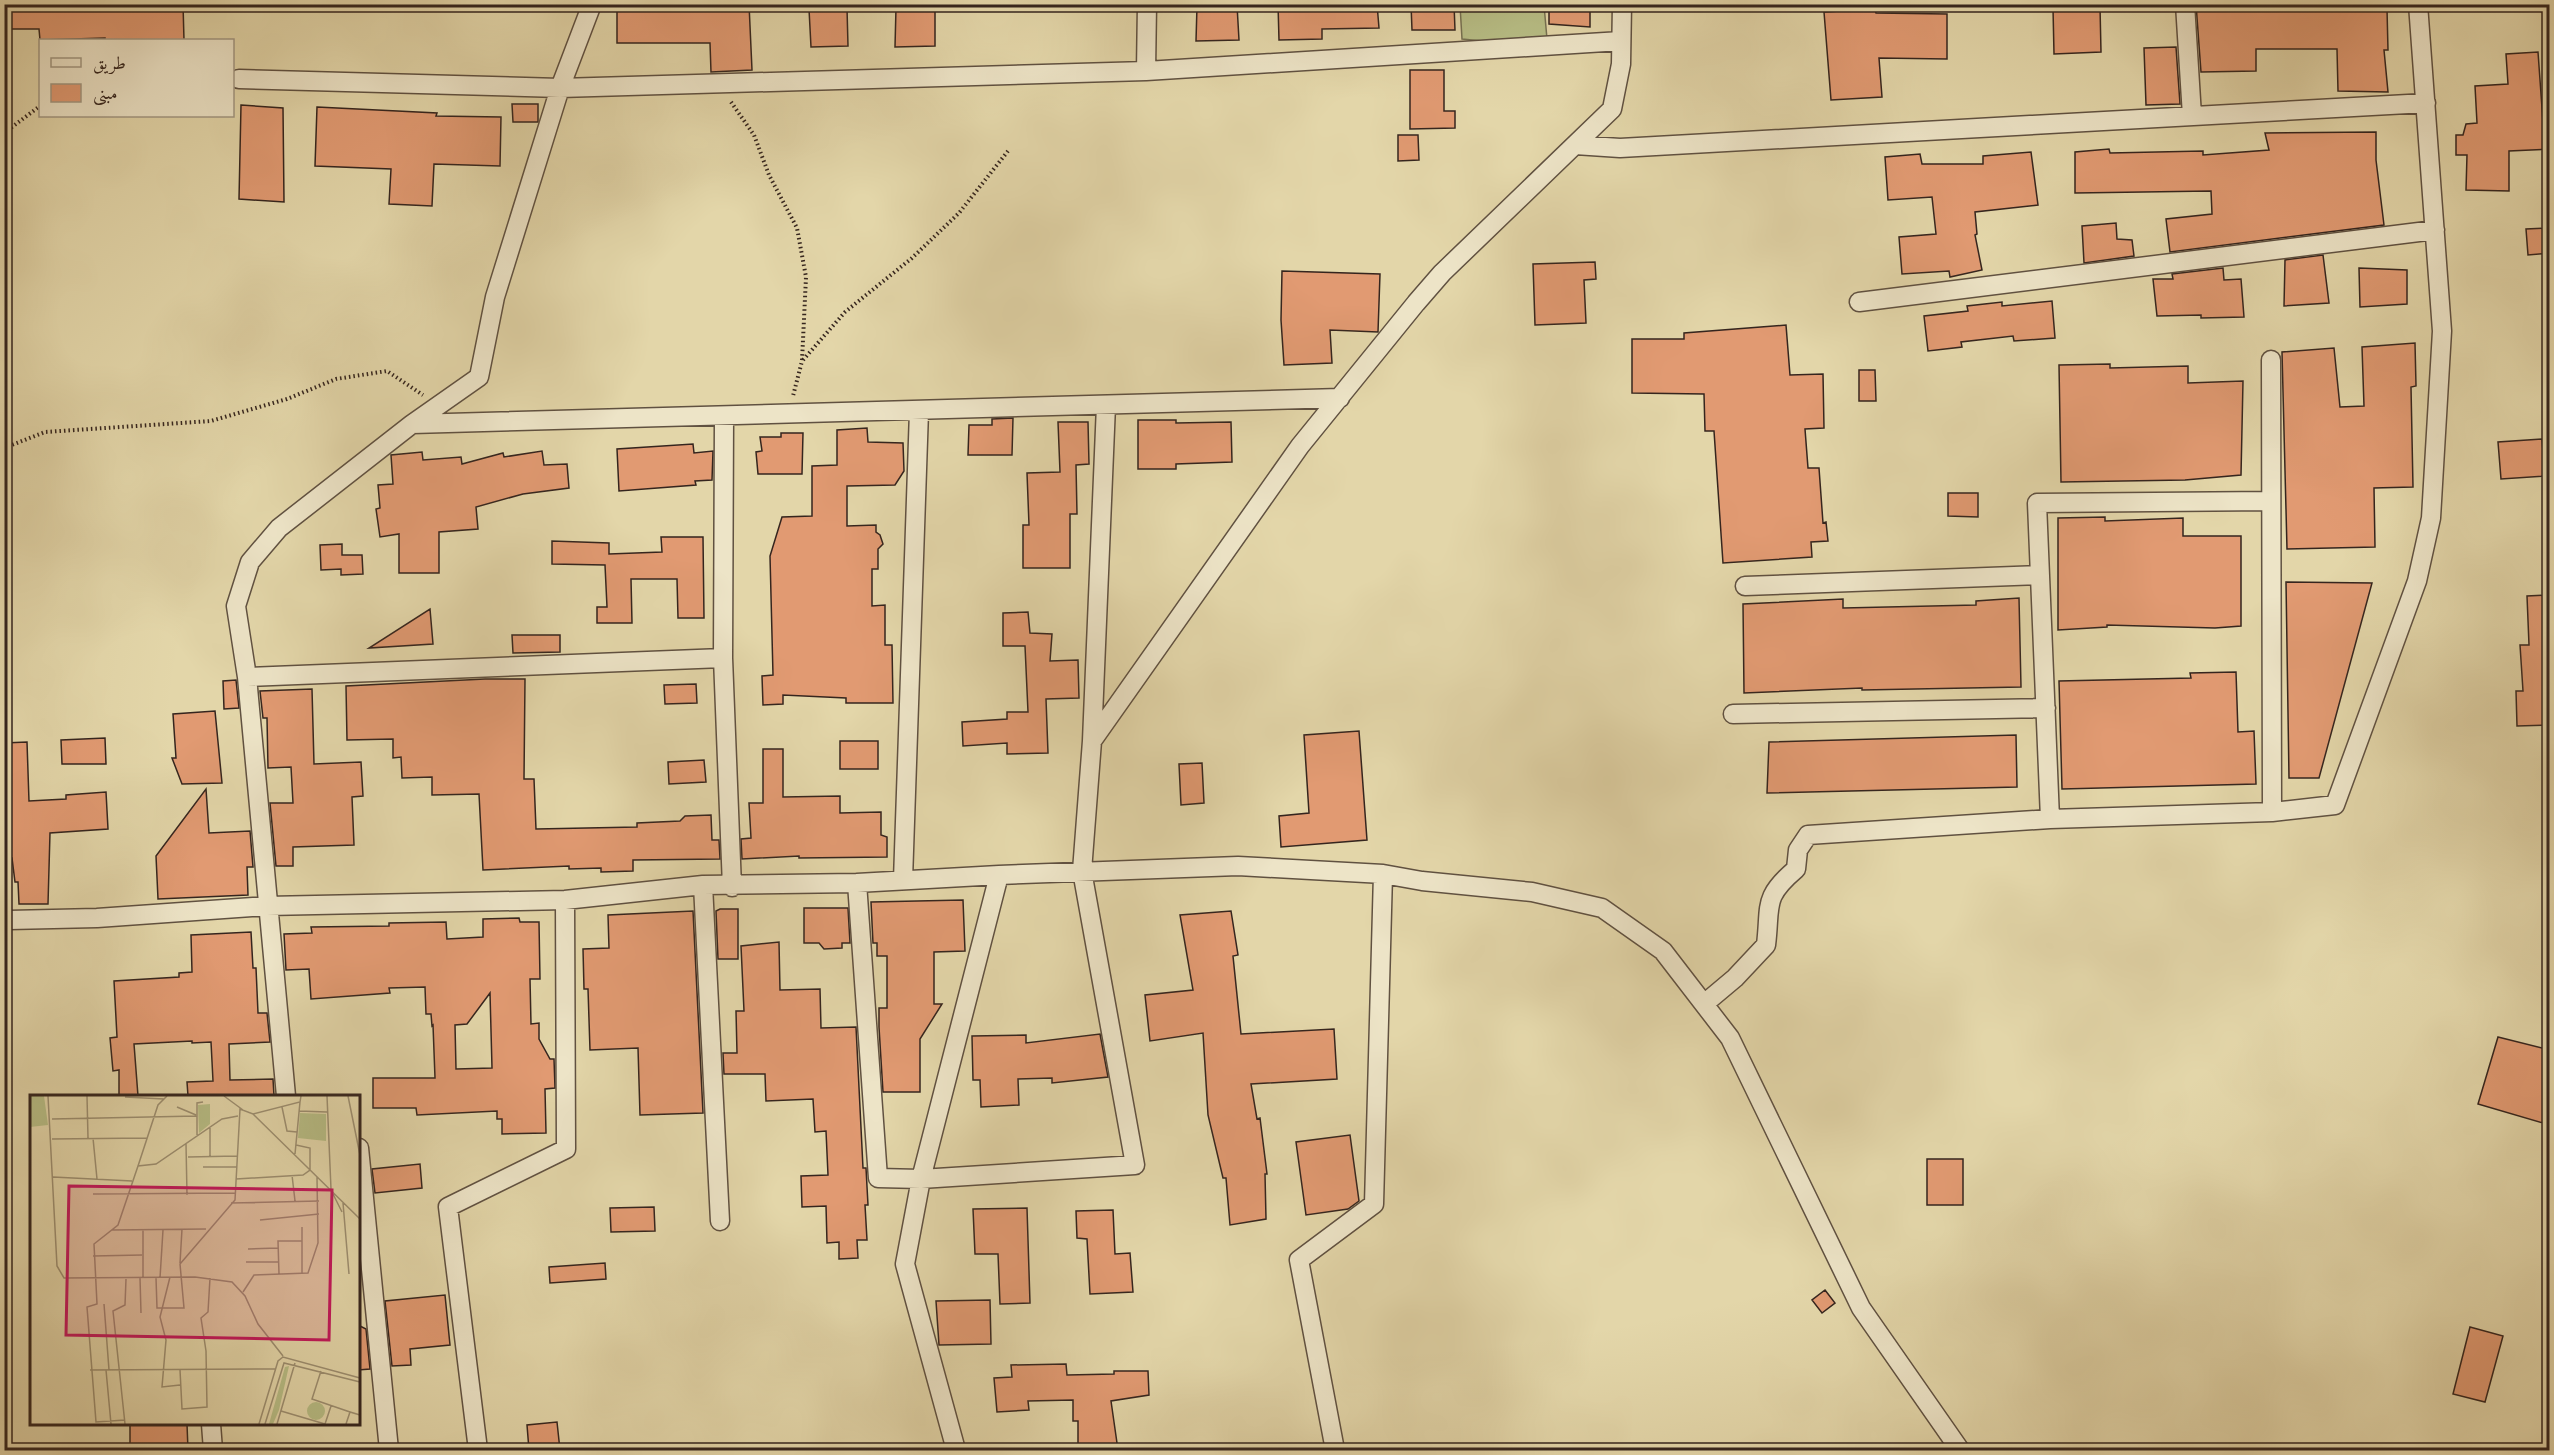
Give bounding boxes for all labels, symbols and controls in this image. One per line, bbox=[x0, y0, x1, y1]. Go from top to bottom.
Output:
legend bbox=[39, 39, 234, 117]
text: طريق bbox=[93, 52, 126, 75]
text: مبنى bbox=[93, 82, 118, 106]
inset map bbox=[30, 1095, 360, 1425]

